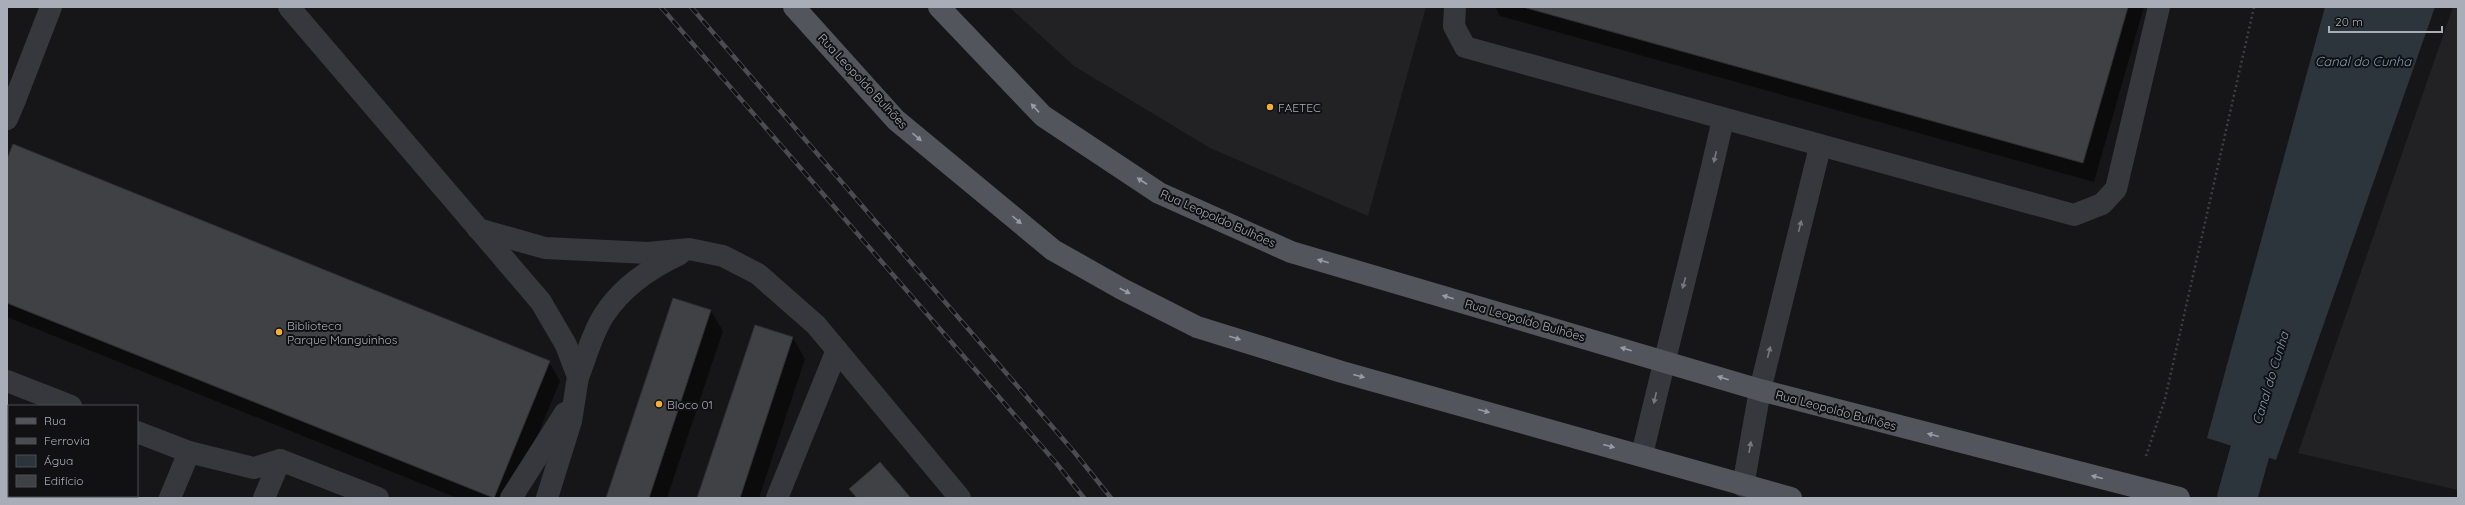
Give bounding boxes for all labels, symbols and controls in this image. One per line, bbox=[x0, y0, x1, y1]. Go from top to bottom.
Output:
scale bar bbox=[2329, 8, 2442, 34]
text: 20 m bbox=[2335, 14, 2363, 29]
street label: Rua Leopoldo Bulhões bbox=[815, 30, 911, 132]
water label: Canal do Cunha bbox=[2315, 53, 2412, 69]
place label: FAETEC bbox=[1278, 100, 1321, 115]
marker: FAETEC bbox=[1265, 102, 1275, 112]
one-way arrow bbox=[1030, 103, 1040, 113]
one-way arrow bbox=[912, 132, 922, 141]
one-way arrow bbox=[1711, 151, 1717, 163]
one-way arrow bbox=[1136, 178, 1148, 185]
street label: Rua Leopoldo Bulhões bbox=[1158, 186, 1278, 250]
one-way arrow bbox=[1012, 215, 1022, 224]
one-way arrow bbox=[1798, 220, 1804, 232]
one-way arrow bbox=[1317, 258, 1329, 264]
one-way arrow bbox=[1681, 278, 1687, 290]
one-way arrow bbox=[1120, 288, 1131, 294]
one-way arrow bbox=[1441, 294, 1453, 300]
street label: Rua Leopoldo Bulhões bbox=[1463, 296, 1587, 344]
place label: Biblioteca Parque Manguinhos bbox=[287, 318, 398, 347]
marker: Biblioteca Parque Manguinhos bbox=[274, 327, 284, 337]
water label: Canal do Cunha bbox=[2248, 329, 2292, 426]
one-way arrow bbox=[1229, 336, 1241, 342]
one-way arrow bbox=[1620, 346, 1632, 352]
one-way arrow bbox=[1767, 346, 1773, 358]
one-way arrow bbox=[1353, 374, 1365, 380]
one-way arrow bbox=[1717, 375, 1729, 381]
street label: Rua Leopoldo Bulhões bbox=[1774, 387, 1898, 433]
one-way arrow bbox=[1652, 392, 1658, 404]
place label: Bloco 01 bbox=[667, 397, 713, 412]
marker: Bloco 01 bbox=[654, 399, 664, 409]
legend bbox=[8, 405, 138, 497]
one-way arrow bbox=[1478, 408, 1490, 414]
text: Rua bbox=[44, 413, 66, 428]
one-way arrow bbox=[1926, 432, 1938, 438]
text: Ferrovia bbox=[44, 433, 90, 448]
one-way arrow bbox=[1747, 441, 1753, 453]
one-way arrow bbox=[1604, 443, 1616, 449]
text: Água bbox=[44, 453, 73, 468]
text: Edifício bbox=[44, 473, 84, 488]
one-way arrow bbox=[2091, 474, 2104, 480]

